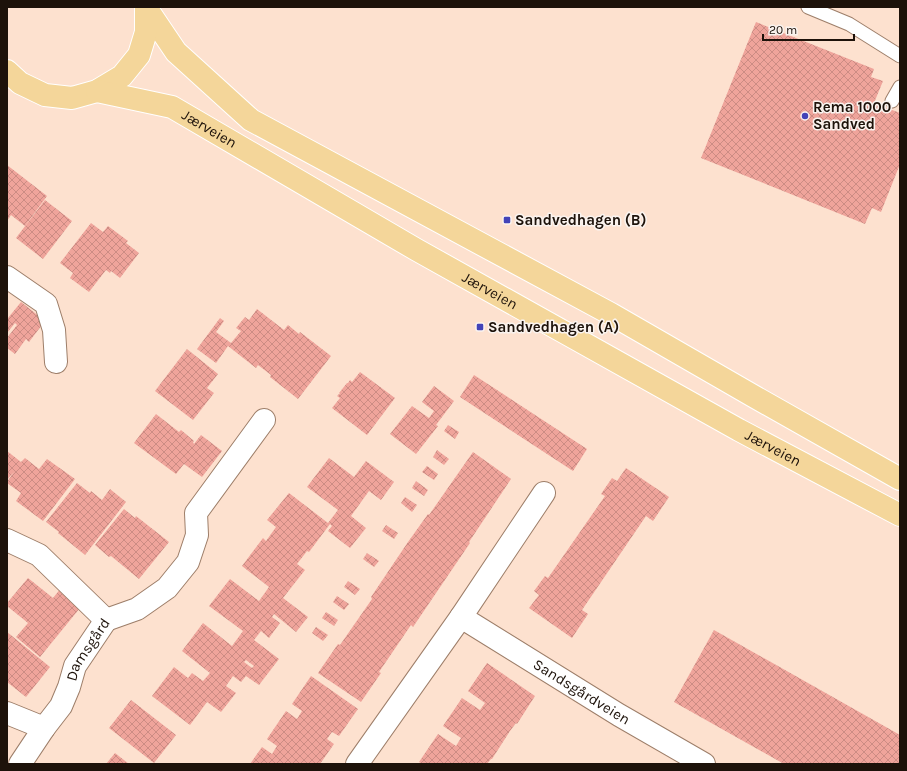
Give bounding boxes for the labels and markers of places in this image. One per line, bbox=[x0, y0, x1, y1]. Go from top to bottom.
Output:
place label: Rema 1000 Sandved bbox=[813, 98, 891, 133]
marker: Rema 1000 Sandved bbox=[800, 111, 810, 121]
place label: Sandvedhagen (B) bbox=[515, 211, 646, 229]
marker: Sandvedhagen (B) bbox=[502, 215, 512, 225]
place label: Sandvedhagen (A) bbox=[488, 318, 619, 336]
marker: Sandvedhagen (A) bbox=[475, 322, 485, 332]

